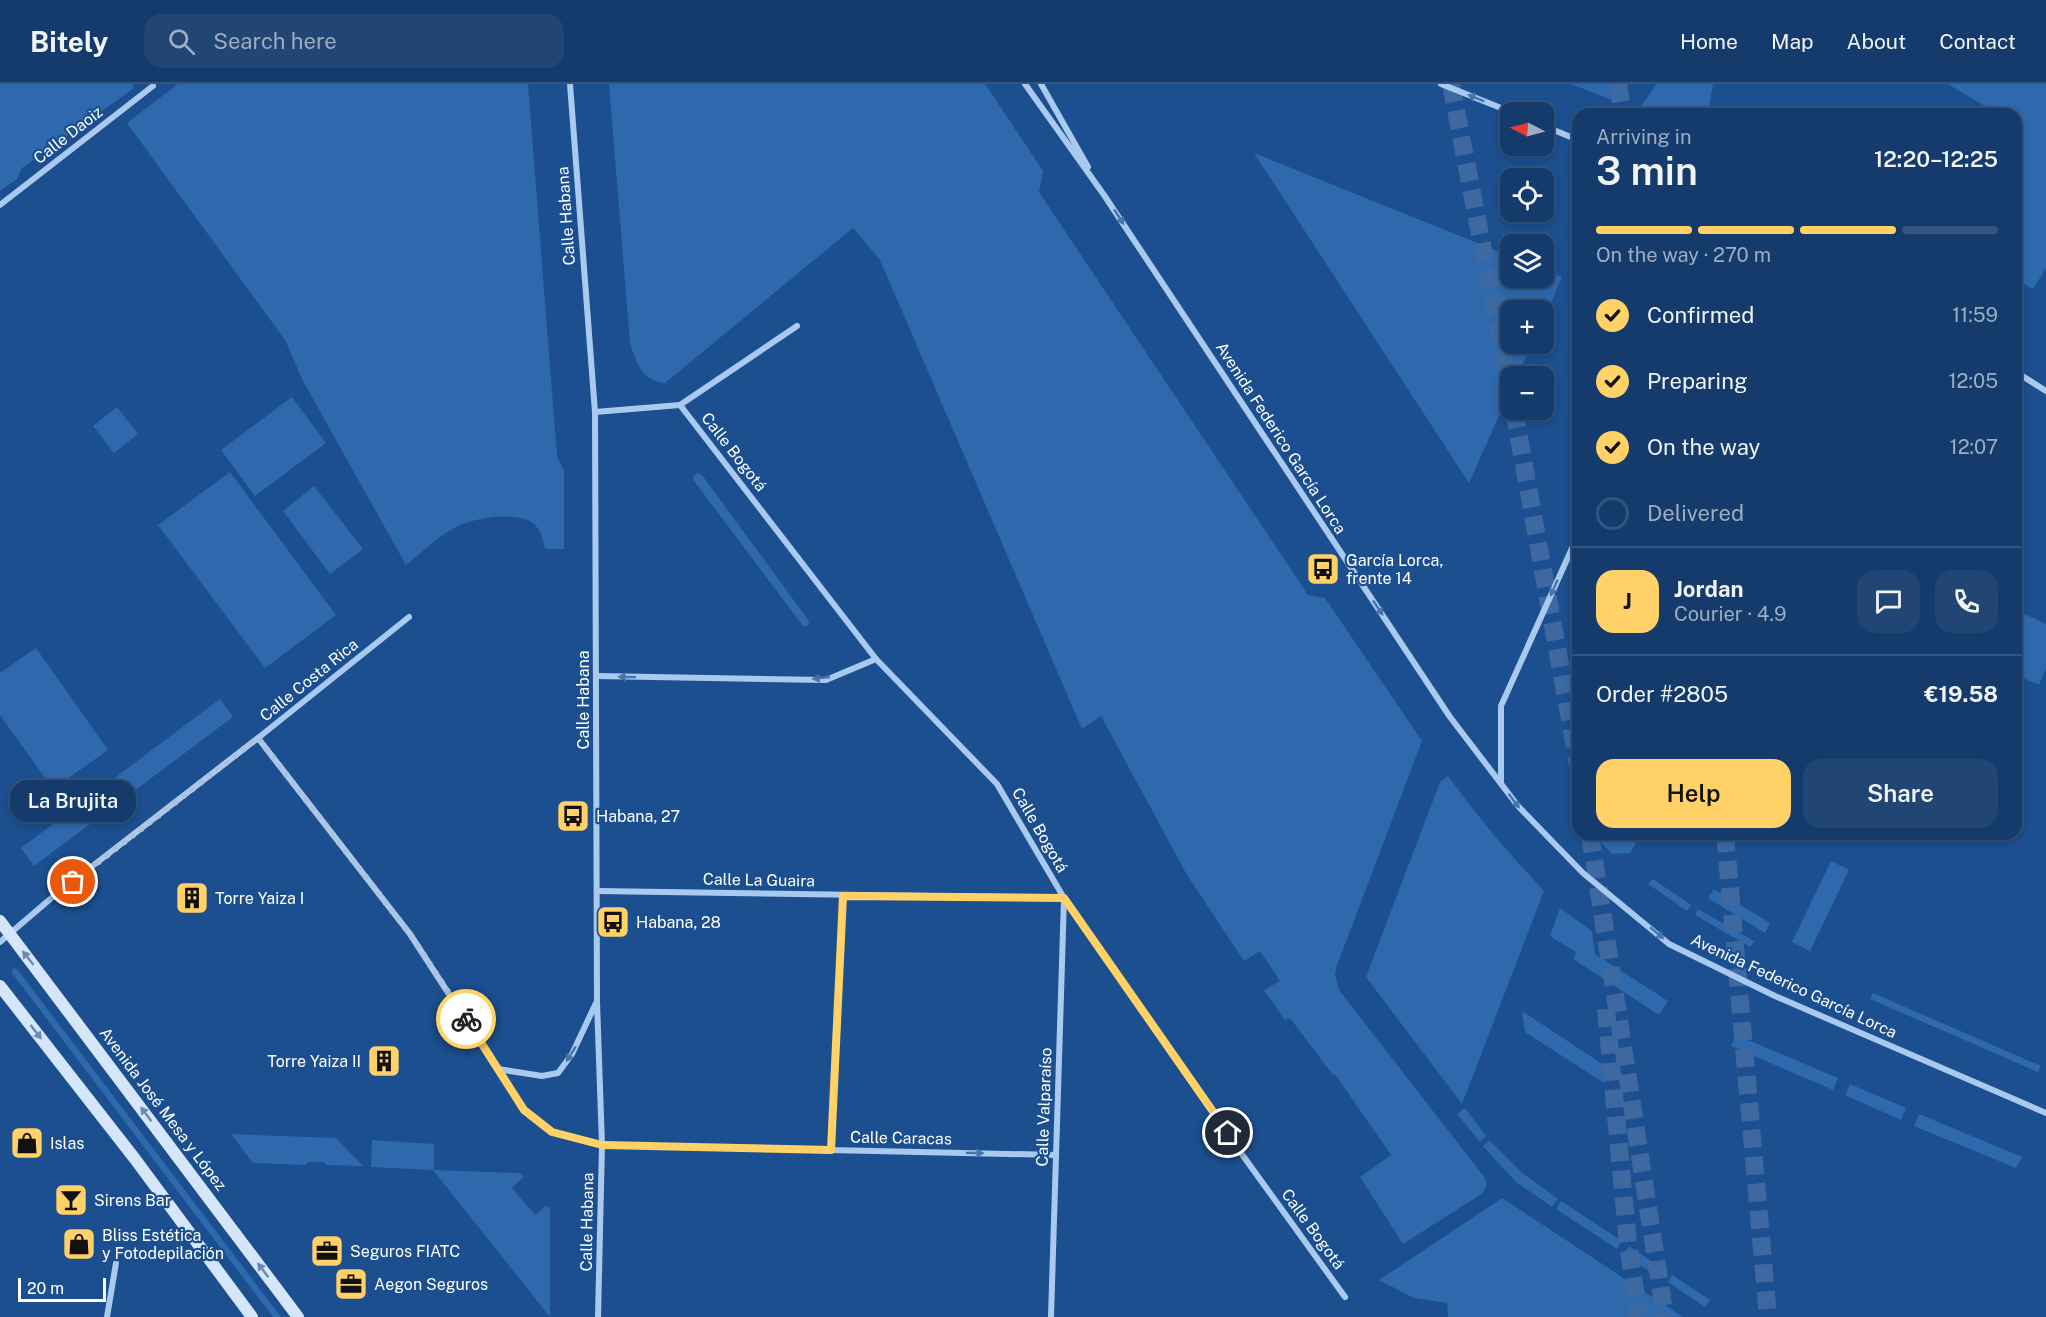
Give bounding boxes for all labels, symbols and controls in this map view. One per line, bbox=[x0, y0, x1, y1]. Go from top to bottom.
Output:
search box bbox=[144, 14, 564, 68]
text: Bitely bbox=[30, 25, 108, 58]
icon: search bbox=[165, 25, 198, 58]
text: Search here bbox=[213, 28, 337, 54]
text: Home bbox=[1680, 29, 1738, 54]
text: Map bbox=[1771, 29, 1814, 54]
text: About bbox=[1847, 29, 1906, 54]
text: Contact bbox=[1939, 29, 2016, 54]
one-way arrow bbox=[1467, 93, 1485, 103]
street label: Calle Daoiz bbox=[30, 102, 107, 168]
north arrow bbox=[1500, 102, 1554, 156]
map controls bbox=[1500, 102, 1554, 420]
text: Arriving in bbox=[1596, 125, 1691, 149]
text: 12:20–12:25 bbox=[1874, 146, 1998, 172]
text: 3 min bbox=[1596, 148, 1698, 194]
street label: Calle Habana bbox=[553, 166, 579, 266]
button: locate bbox=[1500, 168, 1554, 222]
one-way arrow bbox=[1114, 209, 1125, 226]
button: layers bbox=[1500, 234, 1554, 288]
text: On the way · 270 m bbox=[1596, 243, 1771, 267]
icon: check bbox=[1596, 299, 1629, 332]
button: + bbox=[1500, 300, 1554, 354]
text: Confirmed bbox=[1647, 302, 1754, 328]
text: 11:59 bbox=[1952, 303, 1998, 327]
street label: Avenida Federico García Lorca bbox=[1212, 339, 1350, 537]
icon: check bbox=[1596, 365, 1629, 398]
button: − bbox=[1500, 366, 1554, 420]
text: Preparing bbox=[1647, 368, 1748, 394]
text: 12:05 bbox=[1948, 369, 1998, 393]
street label: Calle Bogotá bbox=[697, 409, 771, 495]
icon: check bbox=[1596, 431, 1629, 464]
text: On the way bbox=[1647, 434, 1760, 460]
text: 12:07 bbox=[1950, 435, 1998, 459]
text: Delivered bbox=[1647, 500, 1744, 526]
bus stop icon: García Lorca, frente 14 bbox=[1305, 551, 1341, 587]
place label: García Lorca, frente 14 bbox=[1346, 551, 1443, 588]
button: chat bbox=[1857, 570, 1920, 633]
button: phone bbox=[1935, 570, 1998, 633]
text: Jordan bbox=[1674, 576, 1743, 602]
one-way arrow bbox=[1549, 580, 1559, 598]
text: J bbox=[1623, 588, 1632, 614]
one-way arrow bbox=[1372, 600, 1383, 616]
text: Courier · 4.9 bbox=[1674, 602, 1786, 626]
street label: Calle Costa Rica bbox=[256, 635, 362, 725]
street label: Calle Habana bbox=[574, 650, 593, 750]
one-way arrow bbox=[617, 672, 636, 682]
one-way arrow bbox=[812, 673, 831, 683]
text: Order #2805 bbox=[1596, 681, 1728, 707]
text: €19.58 bbox=[1924, 681, 1998, 707]
button: Help bbox=[1596, 759, 1791, 828]
button: Share bbox=[1803, 759, 1998, 828]
callout: La Brujita bbox=[10, 780, 136, 822]
street label: Calle Bogotá bbox=[1008, 784, 1072, 876]
text: La Brujita bbox=[28, 789, 118, 813]
one-way arrow bbox=[1508, 793, 1521, 809]
bus stop icon: Habana, 27 bbox=[555, 798, 591, 834]
place label: Habana, 27 bbox=[596, 807, 680, 826]
pin bbox=[47, 856, 98, 907]
icon: bag bbox=[56, 865, 89, 898]
street label: Calle La Guaira bbox=[703, 870, 815, 890]
building icon: Torre Yaiza I bbox=[174, 880, 210, 916]
place label: Torre Yaiza I bbox=[215, 889, 304, 908]
bus stop icon: Habana, 28 bbox=[595, 904, 631, 940]
place label: Habana, 28 bbox=[636, 913, 721, 932]
one-way arrow bbox=[1649, 927, 1665, 940]
street label: Avenida Federico García Lorca bbox=[1688, 930, 1900, 1042]
one-way arrow bbox=[23, 951, 35, 966]
courier bbox=[436, 989, 496, 1049]
icon: bike bbox=[450, 1003, 483, 1036]
one-way arrow bbox=[29, 1024, 42, 1040]
street label: Avenida José Mesa y López bbox=[95, 1024, 231, 1195]
building icon: Torre Yaiza II bbox=[366, 1043, 402, 1079]
one-way arrow bbox=[565, 1046, 576, 1062]
street label: Calle Valparaíso bbox=[1032, 1047, 1056, 1167]
place label: Torre Yaiza II bbox=[267, 1052, 361, 1071]
one-way arrow bbox=[140, 1106, 152, 1122]
pin bbox=[1202, 1107, 1253, 1158]
icon: home bbox=[1211, 1116, 1244, 1149]
shop icon: Islas bbox=[9, 1125, 45, 1161]
street label: Calle Caracas bbox=[850, 1128, 952, 1148]
place label: Islas bbox=[50, 1134, 84, 1153]
one-way arrow bbox=[966, 1148, 985, 1158]
street label: Calle Habana bbox=[577, 1172, 597, 1272]
bar icon: Sirens Bar bbox=[53, 1182, 89, 1218]
street label: Calle Bogotá bbox=[1277, 1185, 1349, 1273]
place label: Sirens Bar bbox=[94, 1191, 171, 1210]
shop icon: Bliss Estética y Fotodepilación bbox=[61, 1226, 97, 1262]
place label: Bliss Estética y Fotodepilación bbox=[102, 1226, 224, 1263]
office icon: Seguros FIATC bbox=[309, 1233, 345, 1269]
place label: Seguros FIATC bbox=[350, 1242, 460, 1261]
one-way arrow bbox=[257, 1263, 269, 1278]
office icon: Aegon Seguros bbox=[333, 1266, 369, 1302]
scale bar bbox=[18, 1275, 106, 1302]
place label: Aegon Seguros bbox=[374, 1275, 488, 1294]
text: 20 m bbox=[27, 1279, 64, 1298]

